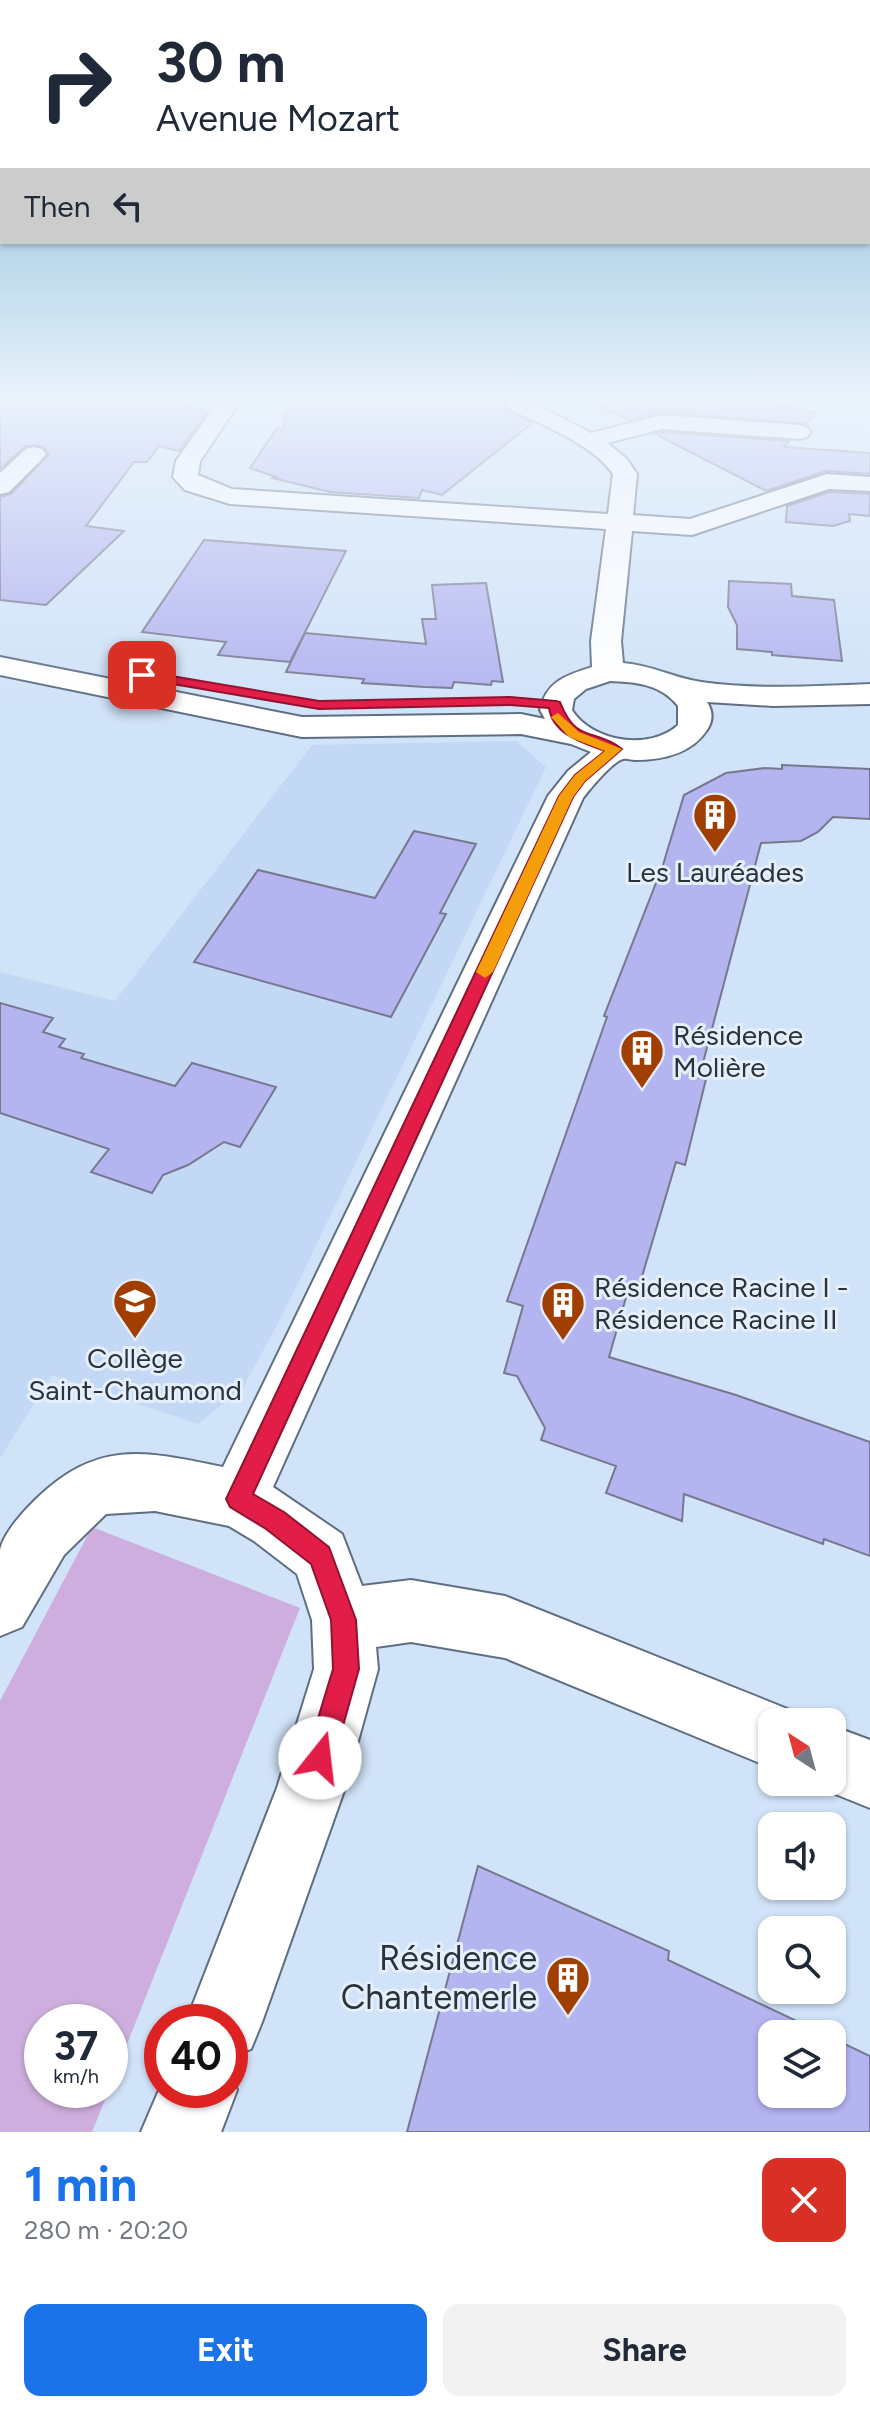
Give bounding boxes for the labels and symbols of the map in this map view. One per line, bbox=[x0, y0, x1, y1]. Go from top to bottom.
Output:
pin bbox=[108, 641, 176, 709]
building icon: Les Lauréades bbox=[691, 791, 739, 854]
place label: Les Lauréades bbox=[626, 855, 804, 889]
place label: Résidence Molière bbox=[673, 1018, 803, 1084]
building icon: Résidence Molière bbox=[618, 1027, 666, 1090]
place label: Résidence Racine I - Résidence Racine II bbox=[594, 1270, 849, 1336]
school or university icon: Collège Saint-Chaumond bbox=[111, 1277, 159, 1340]
building icon: Résidence Racine I - Résidence Racine II bbox=[539, 1279, 587, 1342]
place label: Collège Saint-Chaumond bbox=[28, 1341, 242, 1407]
north arrow bbox=[758, 1708, 846, 1796]
position arrow bbox=[278, 1716, 362, 1800]
place label: Résidence Chantemerle bbox=[341, 1938, 537, 2018]
building icon: Résidence Chantemerle bbox=[544, 1954, 592, 2017]
speed limit sign: 40 bbox=[144, 2004, 248, 2108]

